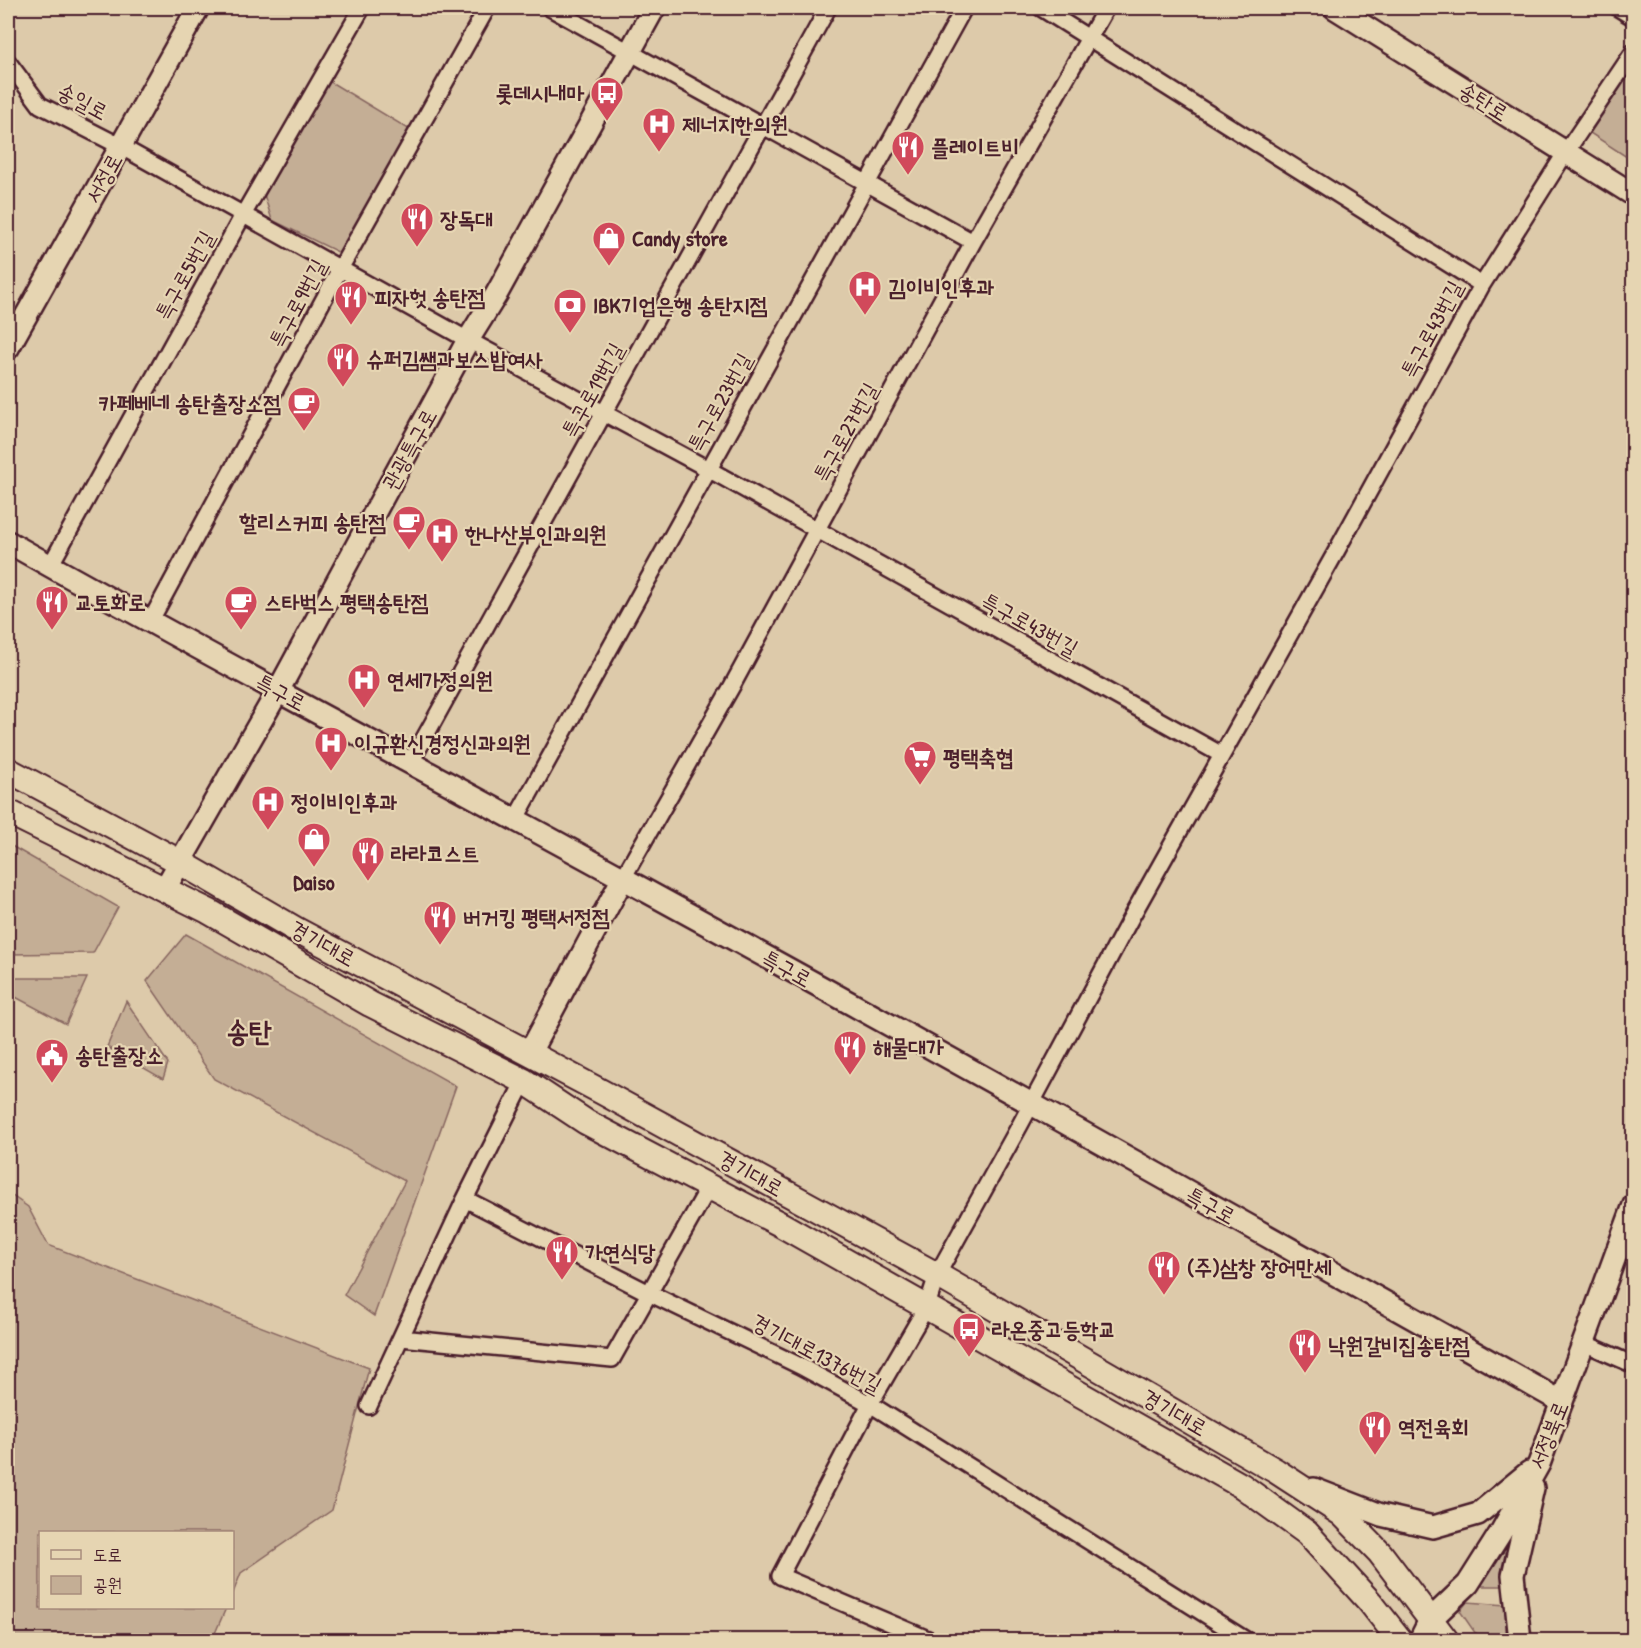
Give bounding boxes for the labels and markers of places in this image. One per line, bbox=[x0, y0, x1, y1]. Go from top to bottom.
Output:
bus stop icon: 롯데시내마 bbox=[589, 75, 625, 122]
place label: 롯데시내마 bbox=[495, 78, 585, 108]
hospital icon: 제너지한의원 bbox=[641, 106, 677, 153]
place label: 제너지한의원 bbox=[682, 109, 788, 139]
restaurant icon: 플레이트비 bbox=[890, 129, 926, 176]
place label: 플레이트비 bbox=[931, 132, 1020, 162]
restaurant icon: 장독대 bbox=[399, 201, 435, 248]
place label: 장독대 bbox=[440, 204, 493, 234]
shop icon: Candy store bbox=[591, 220, 627, 267]
place label: Candy store bbox=[632, 223, 728, 254]
hospital icon: 김이비인후과 bbox=[847, 269, 883, 316]
place label: 김이비인후과 bbox=[888, 272, 995, 302]
restaurant icon: 피자헛 송탄점 bbox=[333, 279, 369, 326]
place label: 피자헛 송탄점 bbox=[374, 282, 486, 312]
bank icon: IBK기업은행 송탄지점 bbox=[552, 287, 588, 334]
place label: IBK기업은행 송탄지점 bbox=[593, 290, 768, 320]
restaurant icon: 슈퍼김쌤과보스밥여사 bbox=[325, 341, 361, 388]
place label: 슈퍼김쌤과보스밥여사 bbox=[366, 344, 543, 374]
cafe icon: 카페베네 송탄출장소점 bbox=[286, 385, 322, 432]
place label: 카페베네 송탄출장소점 bbox=[99, 388, 281, 418]
cafe icon: 할리스커피 송탄점 bbox=[391, 504, 427, 551]
place label: 할리스커피 송탄점 bbox=[238, 507, 386, 537]
hospital icon: 한나산부인과의원 bbox=[424, 516, 460, 563]
place label: 한나산부인과의원 bbox=[464, 519, 607, 549]
restaurant icon: 교토화로 bbox=[34, 584, 70, 631]
cafe icon: 스타벅스 평택송탄점 bbox=[223, 584, 259, 631]
place label: 교토화로 bbox=[75, 587, 146, 617]
place label: 스타벅스 평택송탄점 bbox=[264, 587, 429, 617]
hospital icon: 연세가정의원 bbox=[346, 662, 382, 709]
place label: 연세가정의원 bbox=[387, 665, 493, 695]
hospital icon: 이규환신경정신과의원 bbox=[313, 725, 349, 772]
place label: 이규환신경정신과의원 bbox=[354, 728, 531, 758]
supermarket icon: 평택축협 bbox=[902, 739, 938, 786]
place label: 평택축협 bbox=[943, 742, 1014, 772]
hospital icon: 정이비인후과 bbox=[250, 784, 286, 831]
place label: 정이비인후과 bbox=[291, 787, 398, 817]
shop icon: Daiso bbox=[296, 821, 332, 868]
restaurant icon: 라라코스트 bbox=[350, 835, 386, 882]
place label: 라라코스트 bbox=[391, 838, 480, 868]
place label: Daiso bbox=[293, 867, 335, 897]
restaurant icon: 버거킹 평택서정점 bbox=[422, 899, 458, 946]
place label: 버거킹 평택서정점 bbox=[463, 902, 610, 932]
restaurant icon: 해물대가 bbox=[832, 1029, 868, 1076]
place label: 해물대가 bbox=[873, 1032, 944, 1062]
public building icon: 송탄출장소 bbox=[34, 1037, 70, 1084]
place label: 송탄출장소 bbox=[75, 1040, 164, 1070]
restaurant icon: 가연식당 bbox=[544, 1234, 580, 1281]
place label: 가연식당 bbox=[585, 1237, 656, 1267]
restaurant icon: (주)삼창 장어만세 bbox=[1146, 1249, 1182, 1296]
place label: (주)삼창 장어만세 bbox=[1187, 1252, 1332, 1282]
bus stop icon: 라온중고등학교 bbox=[951, 1311, 987, 1358]
place label: 라온중고등학교 bbox=[992, 1314, 1116, 1344]
restaurant icon: 낙원갈비집송탄점 bbox=[1287, 1327, 1323, 1374]
place label: 낙원갈비집송탄점 bbox=[1328, 1330, 1470, 1360]
restaurant icon: 역전육회 bbox=[1357, 1409, 1393, 1456]
place label: 역전육회 bbox=[1398, 1412, 1469, 1442]

